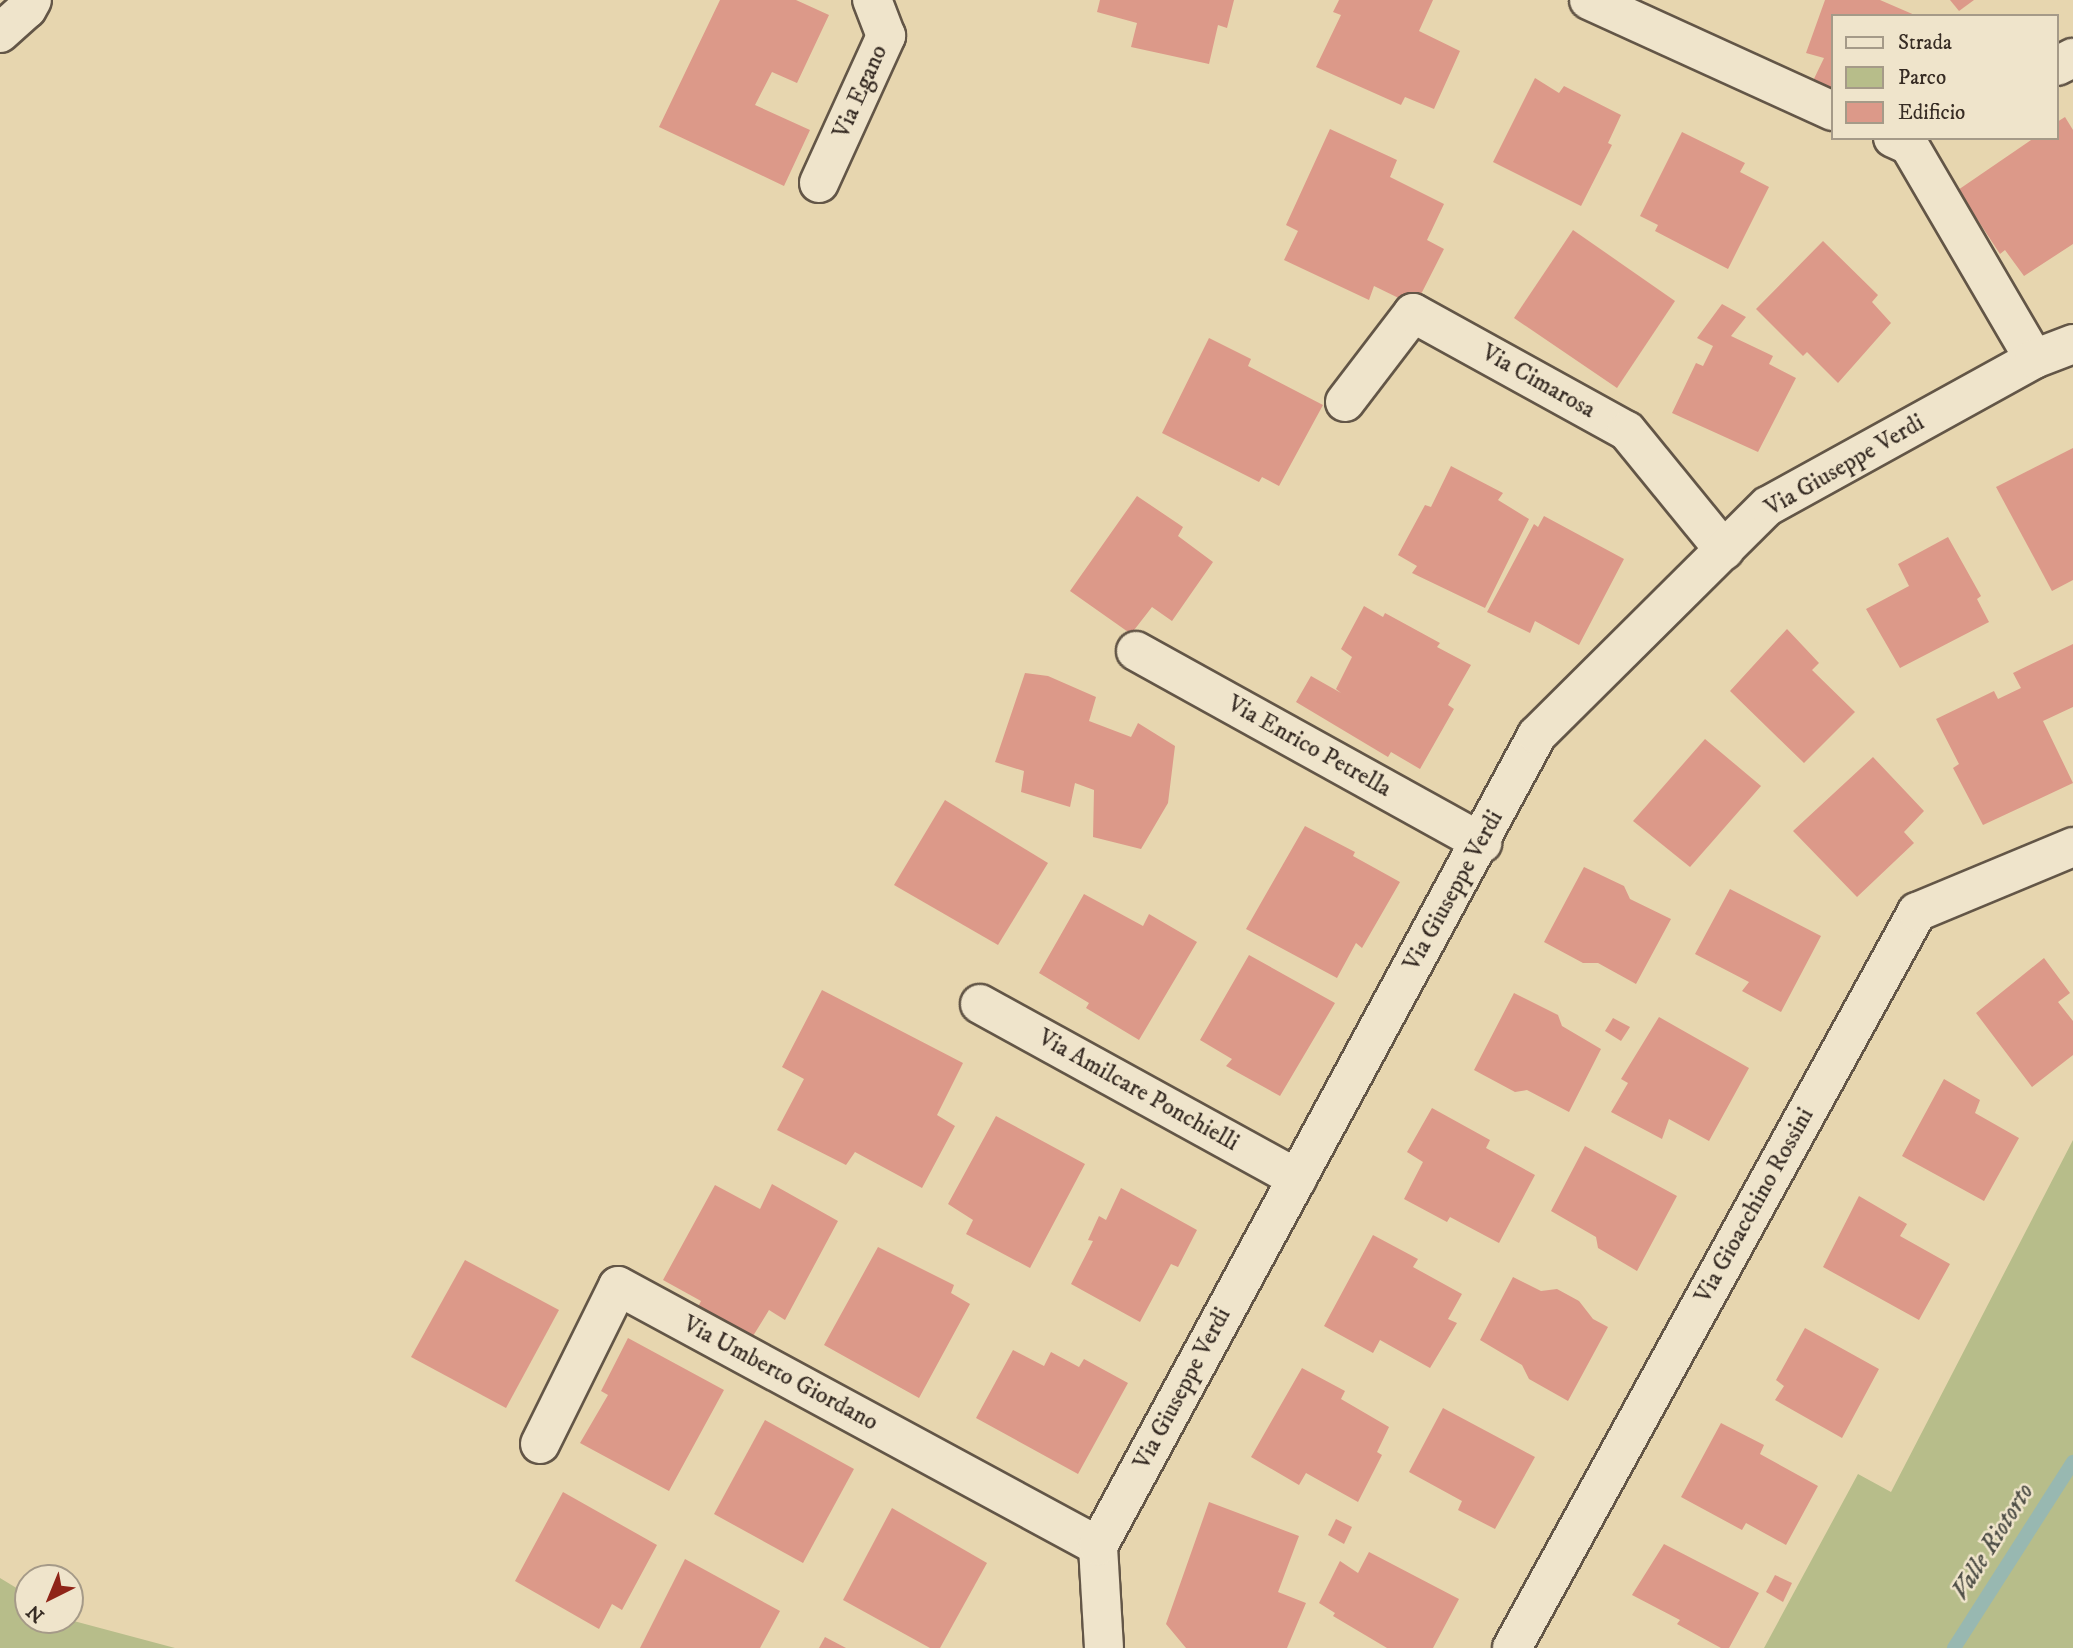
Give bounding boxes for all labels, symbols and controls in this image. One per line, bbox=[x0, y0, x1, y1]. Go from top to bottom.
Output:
legend bbox=[1832, 14, 2059, 140]
text: Strada bbox=[1898, 30, 1952, 56]
street label: Via Egano bbox=[828, 41, 894, 143]
text: Parco bbox=[1898, 65, 1946, 91]
text: Edificio bbox=[1898, 100, 1965, 126]
street label: Via Cimarosa bbox=[1476, 339, 1600, 425]
street label: Via Giuseppe Verdi bbox=[1760, 409, 1930, 523]
street label: Via Enrico Petrella bbox=[1222, 690, 1396, 804]
street label: Via Giuseppe Verdi bbox=[1398, 806, 1510, 976]
street label: Via Amilcare Ponchielli bbox=[1033, 1024, 1243, 1158]
street label: Via Gioacchino Rossini bbox=[1689, 1103, 1821, 1309]
street label: Via Giuseppe Verdi bbox=[1128, 1303, 1238, 1475]
street label: Via Umberto Giordano bbox=[678, 1310, 882, 1438]
water label: Valle Riotorto bbox=[1945, 1478, 2041, 1606]
north arrow bbox=[14, 1564, 84, 1634]
text: N bbox=[22, 1600, 49, 1627]

